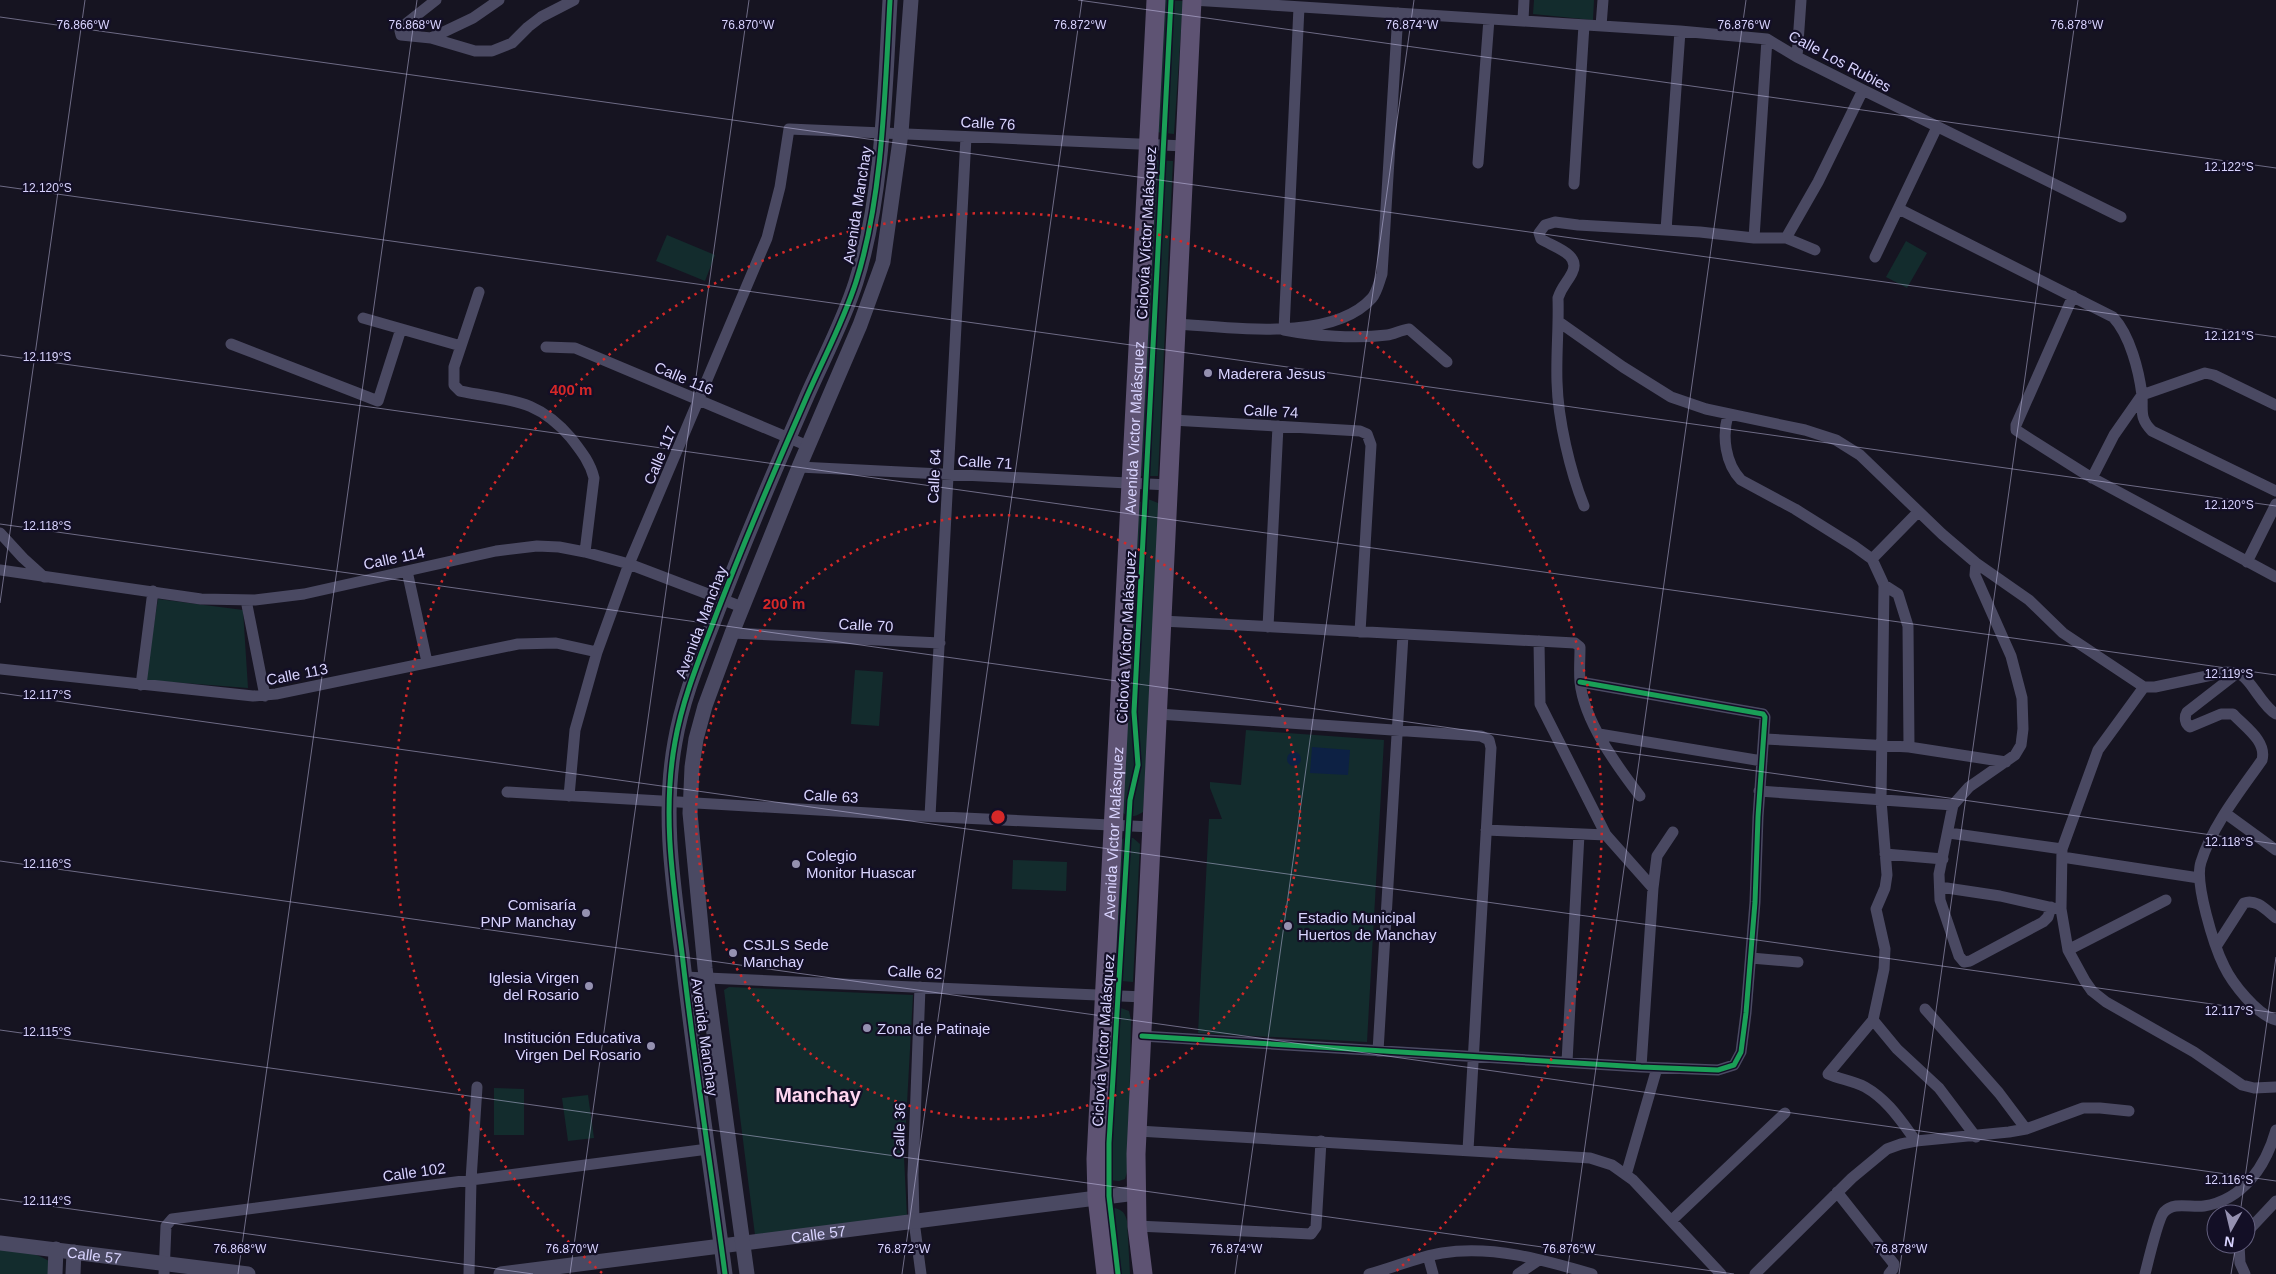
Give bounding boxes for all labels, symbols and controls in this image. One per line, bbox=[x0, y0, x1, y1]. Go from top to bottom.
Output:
text: 76.866°W bbox=[57, 18, 110, 32]
text: 76.868°W bbox=[389, 18, 442, 32]
text: 76.870°W bbox=[722, 18, 775, 32]
text: 76.872°W bbox=[1054, 18, 1107, 32]
text: 76.874°W bbox=[1386, 18, 1439, 32]
text: 76.876°W bbox=[1718, 18, 1771, 32]
text: 76.878°W bbox=[2051, 18, 2104, 32]
street label: Calle Los Rubies bbox=[1786, 27, 1894, 95]
street label: Calle 76 bbox=[960, 113, 1016, 133]
street label: Avenida Manchay bbox=[839, 144, 875, 265]
street label: Ciclovía Víctor Malásquez bbox=[1133, 146, 1159, 320]
text: 12.122°S bbox=[2204, 160, 2254, 174]
text: 12.120°S bbox=[22, 181, 72, 195]
text: 12.121°S bbox=[2204, 329, 2254, 343]
street label: Avenida Victor Malásquez bbox=[1121, 341, 1147, 514]
text: 12.119°S bbox=[23, 350, 71, 364]
street label: Calle 116 bbox=[652, 358, 716, 398]
place label: Maderera Jesus bbox=[1218, 365, 1326, 382]
marker: Maderera Jesus bbox=[1202, 367, 1214, 379]
text: 400 m bbox=[550, 381, 592, 398]
street label: Calle 74 bbox=[1243, 401, 1299, 421]
street label: Calle 117 bbox=[640, 423, 680, 487]
street label: Calle 64 bbox=[924, 448, 944, 504]
street label: Calle 71 bbox=[957, 452, 1013, 472]
text: 12.120°S bbox=[2204, 498, 2254, 512]
text: 12.118°S bbox=[23, 519, 71, 533]
street label: Calle 114 bbox=[362, 543, 426, 573]
street label: Ciclovía Víctor Malásquez bbox=[1113, 550, 1139, 724]
street label: Avenida Manchay bbox=[672, 563, 730, 681]
text: 200 m bbox=[763, 595, 805, 612]
street label: Calle 70 bbox=[838, 615, 894, 635]
street label: Calle 113 bbox=[265, 660, 329, 688]
text: 12.119°S bbox=[2205, 667, 2253, 681]
text: 12.117°S bbox=[23, 688, 71, 702]
street label: Avenida Victor Malásquez bbox=[1100, 746, 1126, 920]
street label: Calle 63 bbox=[803, 786, 859, 806]
centre of rings bbox=[989, 808, 1007, 826]
text: 12.118°S bbox=[2205, 835, 2253, 849]
place label: Colegio Monitor Huascar bbox=[806, 847, 916, 881]
text: 12.116°S bbox=[23, 857, 71, 871]
marker: Colegio Monitor Huascar bbox=[790, 858, 802, 870]
place label: Comisaría PNP Manchay bbox=[480, 896, 577, 930]
marker: Comisaría PNP Manchay bbox=[580, 907, 592, 919]
place label: Estadio Municipal Huertos de Manchay bbox=[1298, 909, 1437, 943]
marker: Estadio Municipal Huertos de Manchay bbox=[1282, 920, 1294, 932]
place label: CSJLS Sede Manchay bbox=[743, 936, 829, 970]
marker: CSJLS Sede Manchay bbox=[727, 947, 739, 959]
street label: Ciclovía Víctor Malásquez bbox=[1088, 953, 1118, 1127]
street label: Calle 62 bbox=[887, 962, 943, 982]
place label: Iglesia Virgen del Rosario bbox=[488, 969, 579, 1003]
street label: Avenida Manchay bbox=[688, 977, 722, 1098]
marker: Iglesia Virgen del Rosario bbox=[583, 980, 595, 992]
text: 12.117°S bbox=[2205, 1004, 2253, 1018]
place label: Zona de Patinaje bbox=[877, 1020, 990, 1037]
marker: Zona de Patinaje bbox=[861, 1022, 873, 1034]
text: 12.115°S bbox=[23, 1025, 71, 1039]
place label: Institución Educativa Virgen Del Rosario bbox=[503, 1029, 642, 1063]
marker: Institución Educativa Virgen Del Rosario bbox=[645, 1040, 657, 1052]
district label: Manchay bbox=[775, 1084, 862, 1106]
street label: Calle 36 bbox=[890, 1102, 908, 1158]
street label: Calle 102 bbox=[381, 1159, 447, 1185]
text: 12.116°S bbox=[2205, 1173, 2253, 1187]
text: 12.114°S bbox=[23, 1194, 71, 1208]
north arrow bbox=[2206, 1204, 2256, 1254]
street label: Calle 57 bbox=[790, 1222, 847, 1245]
text: N bbox=[2223, 1233, 2235, 1251]
text: 76.868°W bbox=[214, 1242, 267, 1256]
text: 76.870°W bbox=[546, 1242, 599, 1256]
text: 76.872°W bbox=[878, 1242, 931, 1256]
text: 76.874°W bbox=[1210, 1242, 1263, 1256]
text: 76.876°W bbox=[1543, 1242, 1596, 1256]
text: 76.878°W bbox=[1875, 1242, 1928, 1256]
street label: Calle 57 bbox=[66, 1243, 123, 1267]

